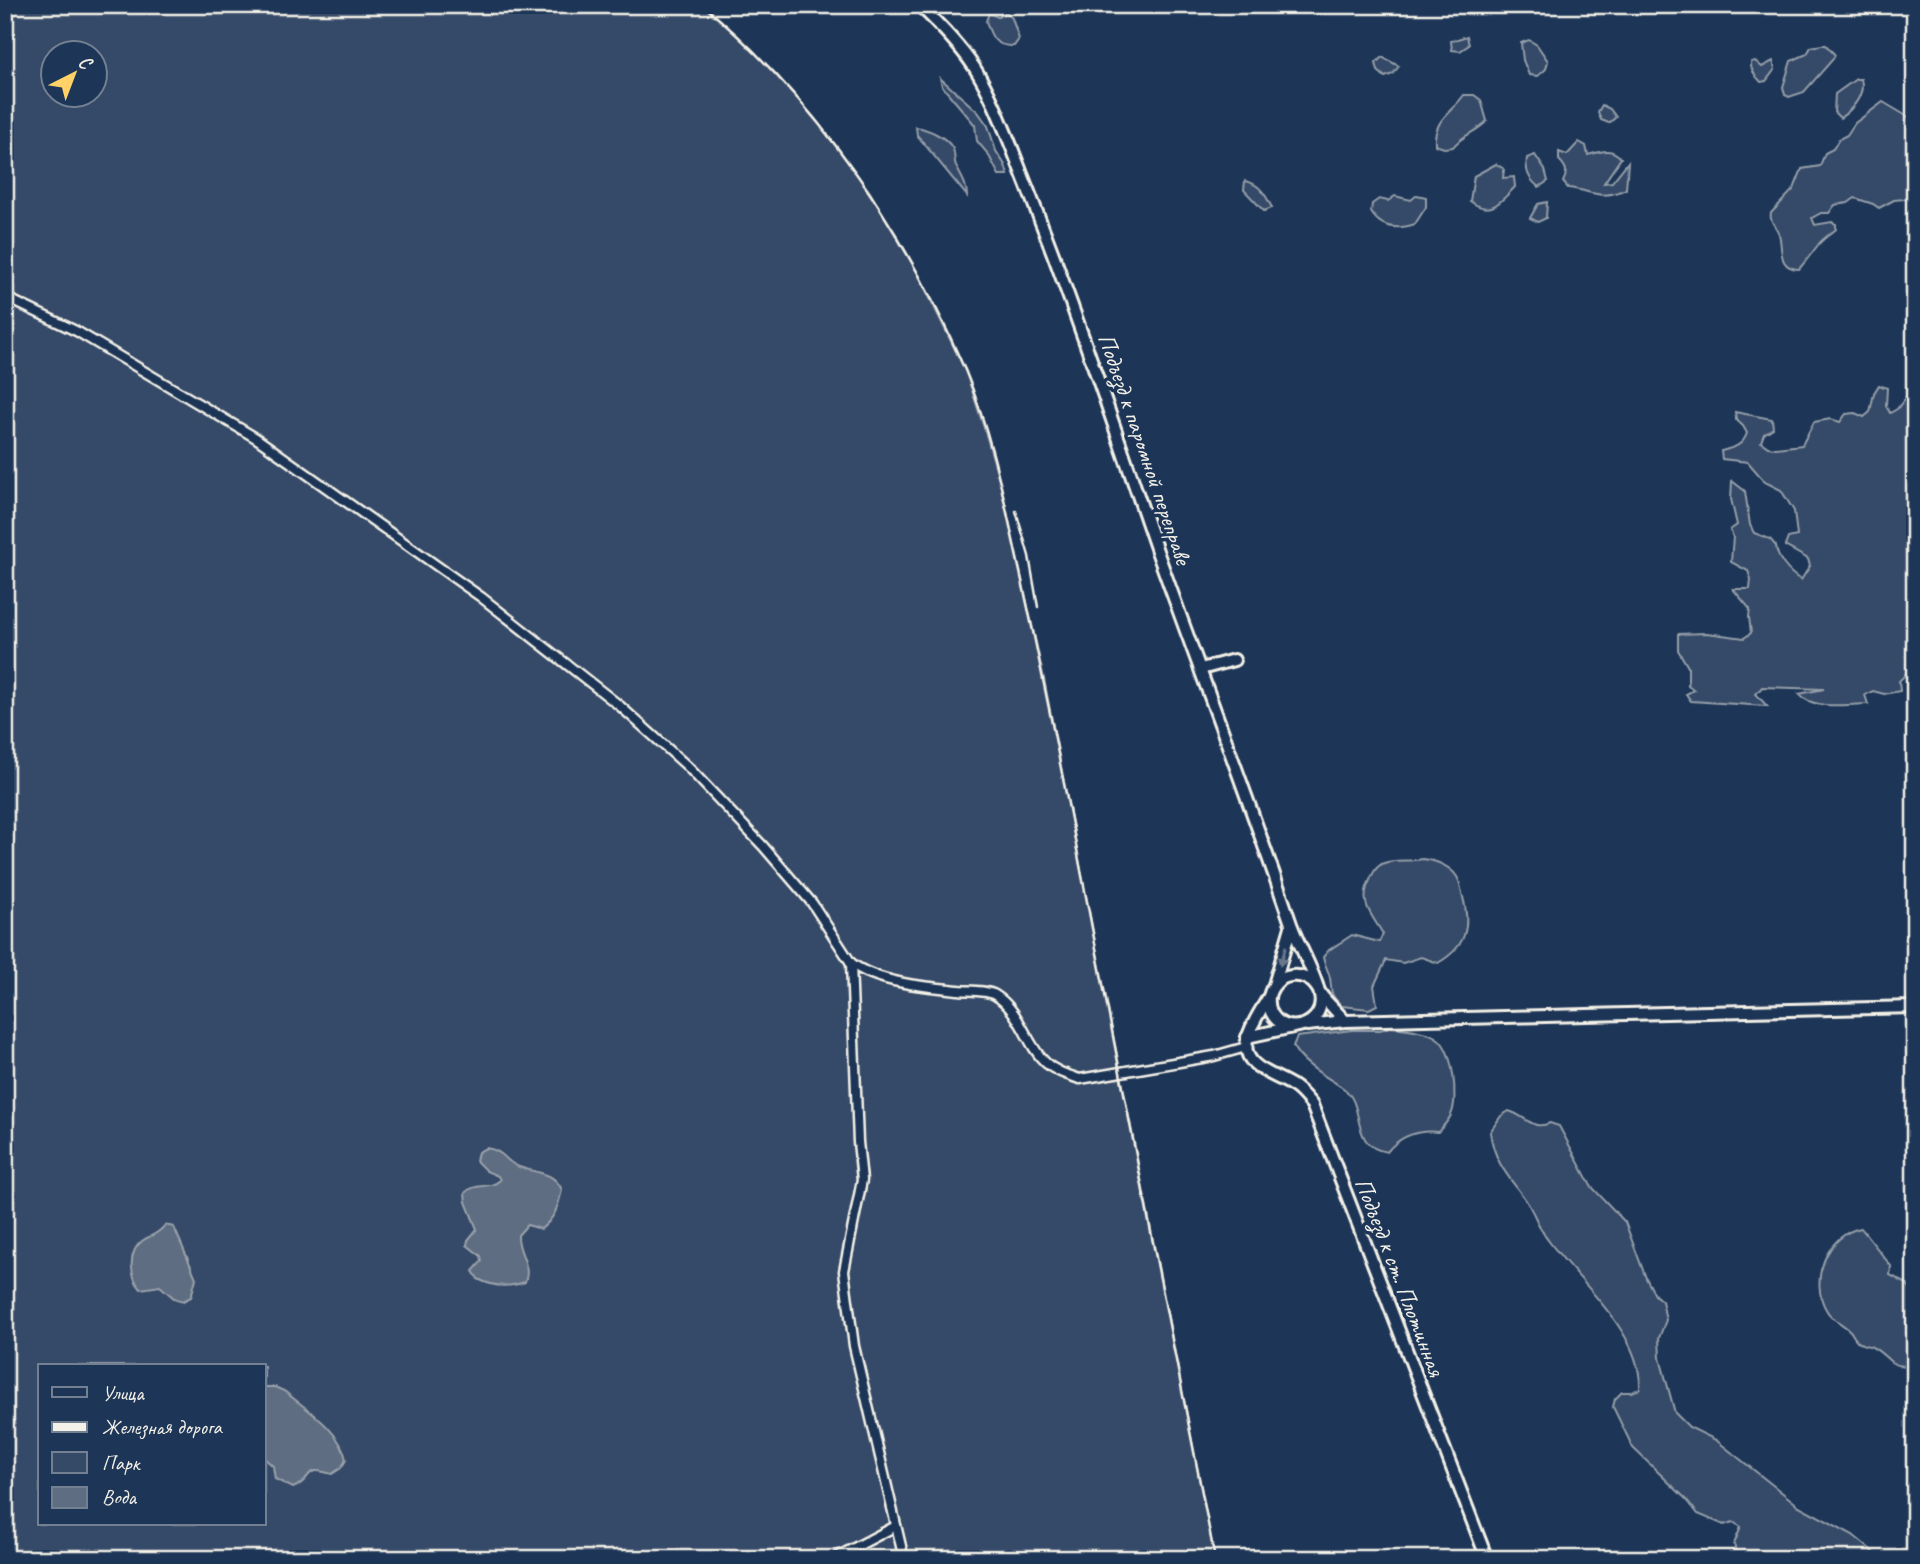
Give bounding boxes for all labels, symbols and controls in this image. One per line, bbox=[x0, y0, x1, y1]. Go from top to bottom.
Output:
north arrow bbox=[38, 38, 108, 108]
text: С bbox=[73, 50, 98, 76]
street label: Подъезд к паромной переправе bbox=[1090, 330, 1199, 571]
one-way arrow bbox=[1277, 946, 1287, 967]
street label: Подъезд к ст. Плотинная bbox=[1347, 1173, 1452, 1382]
legend bbox=[38, 1364, 266, 1526]
text: Улица bbox=[102, 1380, 145, 1406]
text: Железная дорога bbox=[102, 1414, 223, 1440]
text: Парк bbox=[102, 1450, 142, 1476]
text: Вода bbox=[102, 1484, 138, 1510]

